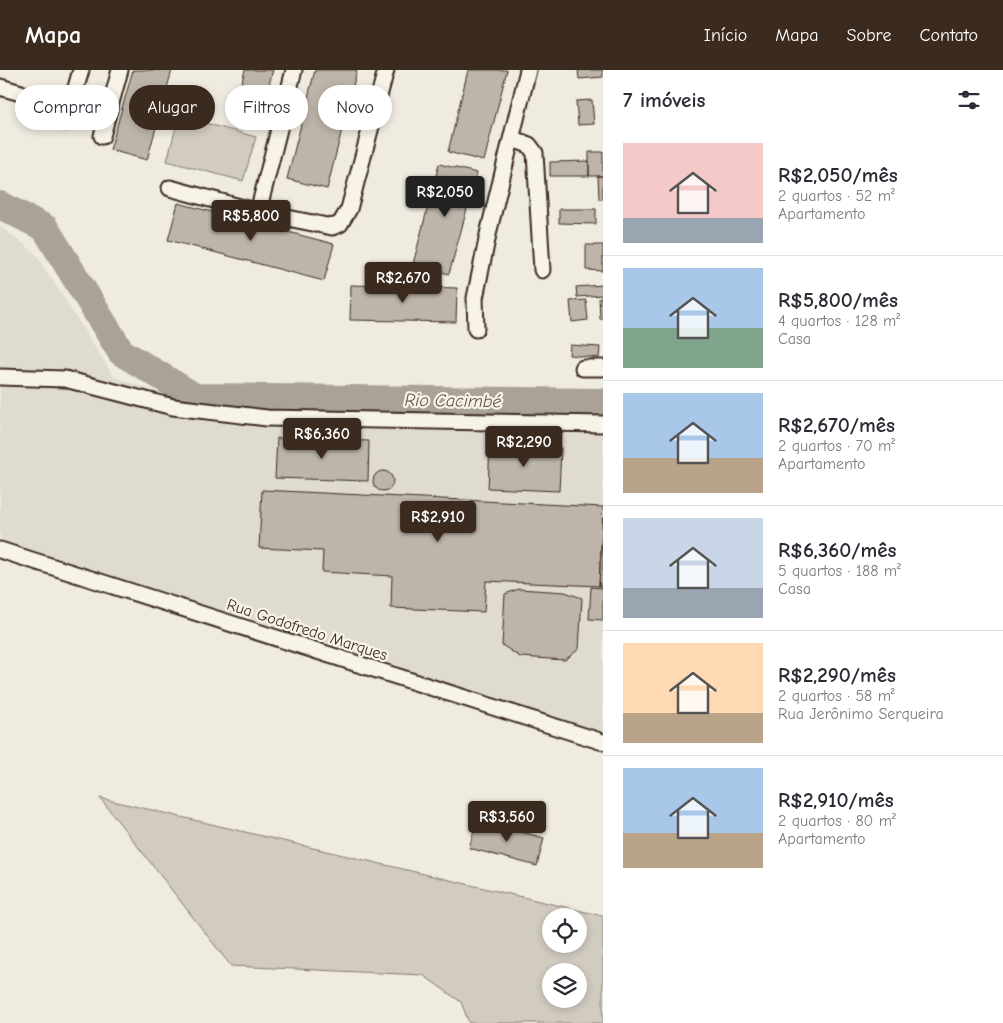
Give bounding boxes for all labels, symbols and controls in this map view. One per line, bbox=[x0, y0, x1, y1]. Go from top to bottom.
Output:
text: Mapa bbox=[25, 21, 81, 49]
text: Início bbox=[704, 25, 747, 46]
text: Mapa bbox=[775, 25, 818, 46]
text: Sobre bbox=[846, 25, 891, 46]
text: Contato bbox=[919, 25, 978, 46]
chip: Comprar bbox=[15, 85, 119, 130]
chip: Alugar bbox=[129, 85, 215, 130]
chip: Filtros bbox=[225, 85, 308, 130]
chip: Novo bbox=[318, 85, 392, 130]
icon: filters bbox=[955, 86, 983, 114]
text: 7 imóveis bbox=[623, 88, 705, 112]
icon: home bbox=[663, 163, 723, 223]
text: R$2,050/mês bbox=[778, 163, 898, 187]
pin: R$2,050 bbox=[399, 176, 491, 218]
text: R$2,050 bbox=[417, 183, 473, 201]
text: 2 quartos · 52 m² bbox=[778, 187, 895, 205]
pin: R$5,800 bbox=[205, 200, 297, 242]
text: Apartamento bbox=[778, 205, 865, 223]
text: R$5,800 bbox=[222, 207, 280, 225]
pin: R$2,670 bbox=[357, 262, 449, 304]
text: R$2,670 bbox=[376, 269, 430, 287]
icon: home bbox=[663, 288, 723, 348]
text: R$5,800/mês bbox=[778, 288, 898, 312]
text: 4 quartos · 128 m² bbox=[778, 312, 900, 330]
text: Casa bbox=[778, 330, 811, 348]
water label: Rio Cacimbé bbox=[404, 390, 502, 412]
icon: home bbox=[663, 413, 723, 473]
text: R$2,670/mês bbox=[778, 413, 895, 437]
pin: R$6,360 bbox=[276, 418, 368, 460]
text: R$6,360 bbox=[294, 425, 350, 443]
pin: R$2,290 bbox=[478, 426, 570, 468]
text: R$2,290 bbox=[496, 433, 552, 451]
text: 2 quartos · 70 m² bbox=[778, 437, 895, 455]
text: Apartamento bbox=[778, 455, 865, 473]
pin: R$2,910 bbox=[392, 500, 484, 543]
text: R$2,910 bbox=[411, 508, 465, 526]
icon: home bbox=[663, 538, 723, 598]
text: R$6,360/mês bbox=[778, 538, 896, 562]
text: 5 quartos · 188 m² bbox=[778, 562, 901, 580]
text: Casa bbox=[778, 580, 811, 598]
street label: Rua Godofredo Marques bbox=[224, 596, 390, 665]
icon: home bbox=[663, 663, 723, 723]
text: R$2,290/mês bbox=[778, 663, 896, 687]
text: 2 quartos · 58 m² bbox=[778, 687, 895, 705]
text: Rua Jerônimo Serqueira bbox=[778, 705, 944, 723]
icon: home bbox=[663, 788, 723, 848]
text: R$2,910/mês bbox=[778, 788, 894, 812]
pin: R$3,560 bbox=[461, 800, 553, 843]
text: R$3,560 bbox=[479, 808, 535, 826]
text: 2 quartos · 80 m² bbox=[778, 812, 896, 830]
text: Apartamento bbox=[778, 830, 865, 848]
map controls bbox=[542, 908, 587, 1008]
button: locate bbox=[542, 908, 587, 953]
button: layers bbox=[542, 963, 587, 1008]

